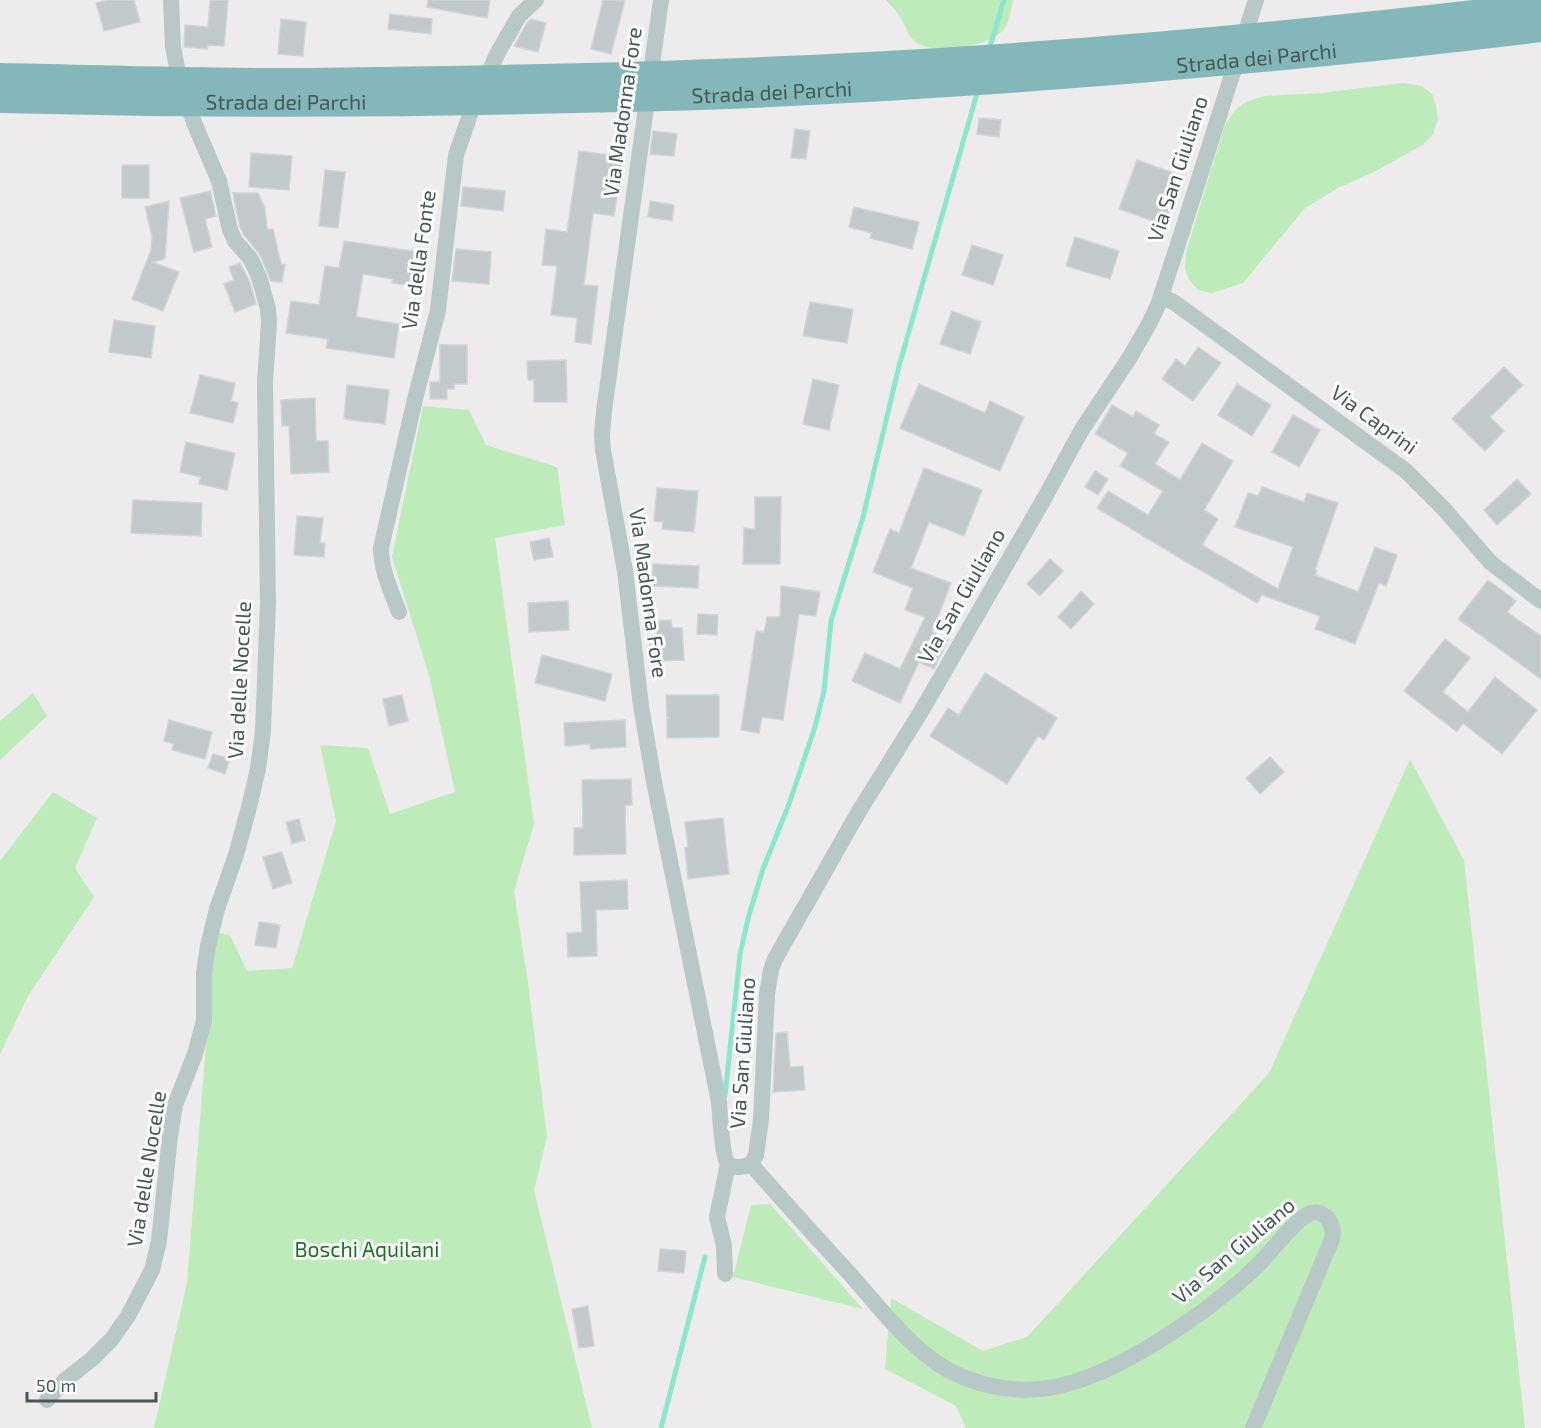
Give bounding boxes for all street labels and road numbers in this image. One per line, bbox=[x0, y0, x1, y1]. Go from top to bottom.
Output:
street label: Via Madonna Fore bbox=[597, 25, 646, 198]
street label: Strada dei Parchi bbox=[1175, 37, 1338, 77]
street label: Strada dei Parchi bbox=[691, 75, 853, 107]
street label: Strada dei Parchi bbox=[205, 88, 366, 114]
street label: Via San Giuliano bbox=[1141, 92, 1212, 245]
street label: Via della Fonte bbox=[395, 188, 440, 331]
street label: Via Caprini bbox=[1327, 379, 1423, 459]
street label: Via Madonna Fore bbox=[625, 506, 674, 679]
street label: Via San Giuliano bbox=[912, 523, 1009, 667]
street label: Via delle Nocelle bbox=[222, 600, 255, 759]
street label: Via San Giuliano bbox=[724, 976, 759, 1130]
street label: Via delle Nocelle bbox=[121, 1089, 170, 1249]
street label: Via San Giuliano bbox=[1167, 1191, 1299, 1308]

